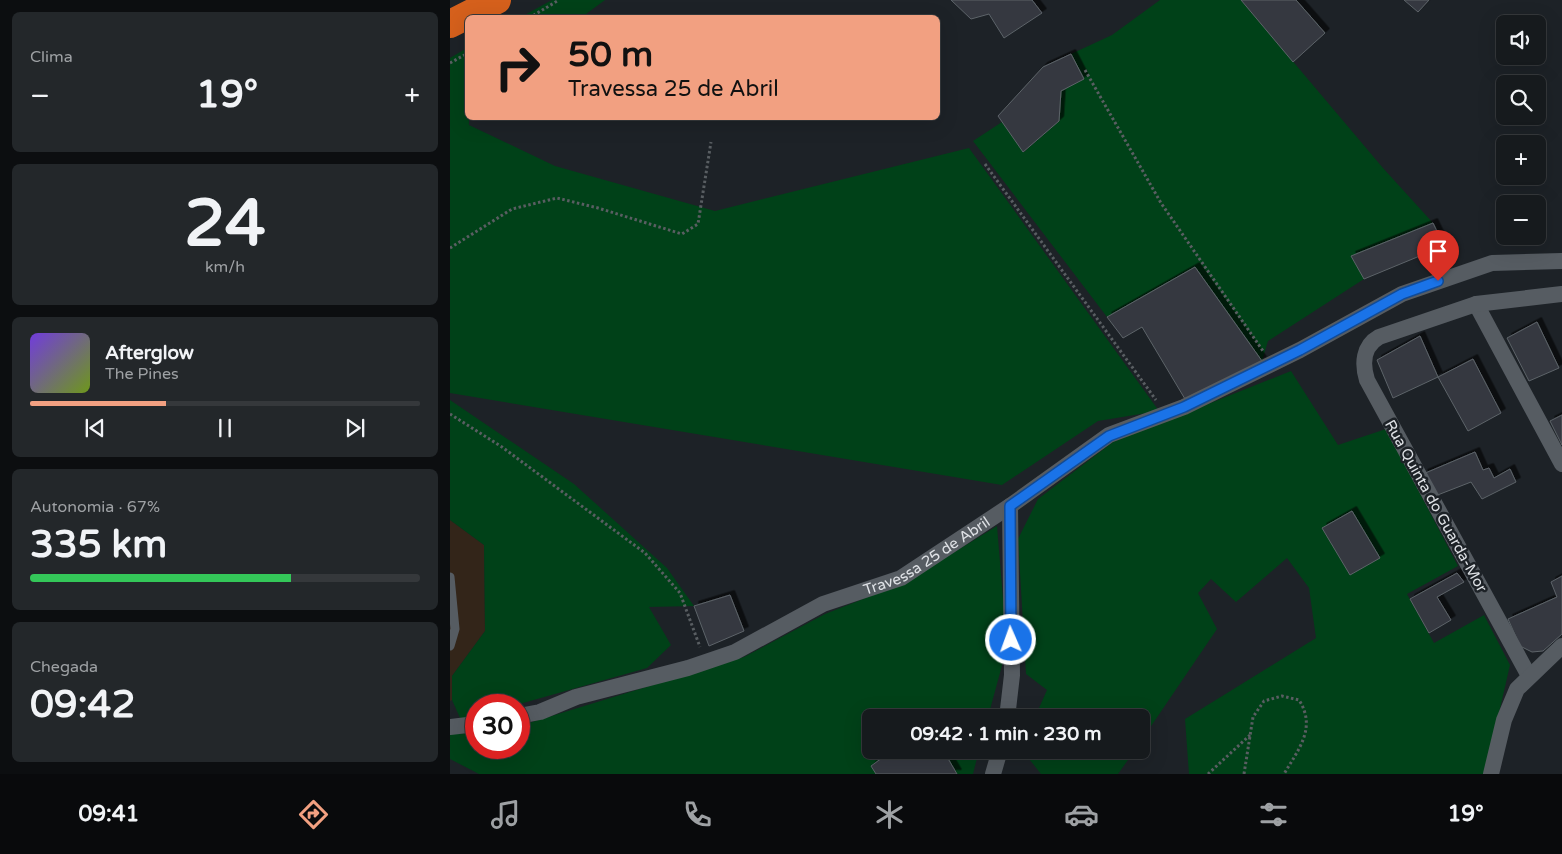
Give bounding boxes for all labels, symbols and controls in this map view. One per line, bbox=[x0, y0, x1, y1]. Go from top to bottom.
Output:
map controls bbox=[1496, 15, 1546, 245]
button: sound bbox=[1496, 15, 1546, 65]
text: 50 m bbox=[568, 34, 653, 76]
icon: right bbox=[485, 35, 550, 100]
text: Clima bbox=[30, 47, 73, 67]
text: 19° bbox=[196, 72, 258, 118]
button: search bbox=[1496, 75, 1546, 125]
text: Travessa 25 de Abril bbox=[568, 76, 779, 102]
text: − bbox=[30, 79, 50, 113]
text: + bbox=[404, 79, 420, 113]
button: + bbox=[1496, 135, 1546, 185]
text: 24 bbox=[184, 185, 266, 264]
button: − bbox=[1496, 195, 1546, 245]
pin bbox=[1417, 230, 1459, 281]
icon: arrive bbox=[1424, 237, 1452, 265]
text: km/h bbox=[205, 257, 245, 277]
text: Afterglow bbox=[105, 342, 194, 364]
text: The Pines bbox=[105, 364, 179, 384]
icon: previous bbox=[81, 414, 109, 442]
icon: pause bbox=[211, 414, 239, 442]
icon: next bbox=[341, 414, 369, 442]
street label: Rua Quinta do Guarda-Mor bbox=[1381, 417, 1491, 595]
text: Autonomia · 67% bbox=[30, 497, 160, 517]
street label: Travessa 25 de Abril bbox=[861, 513, 993, 599]
text: 335 km bbox=[30, 522, 167, 568]
position arrow bbox=[984, 613, 1036, 665]
text: Chegada bbox=[30, 657, 98, 677]
text: 09:42 bbox=[30, 682, 135, 728]
speed limit sign: 30 bbox=[465, 694, 530, 759]
text: 09:42 · 1 min · 230 m bbox=[910, 723, 1102, 745]
icon: directions bbox=[296, 797, 331, 832]
icon: music bbox=[488, 797, 523, 832]
icon: phone bbox=[680, 797, 715, 832]
icon: climate bbox=[872, 797, 907, 832]
icon: car bbox=[1064, 797, 1099, 832]
icon: filters bbox=[1256, 797, 1291, 832]
text: 09:41 bbox=[78, 801, 139, 827]
text: 19° bbox=[1448, 801, 1484, 827]

